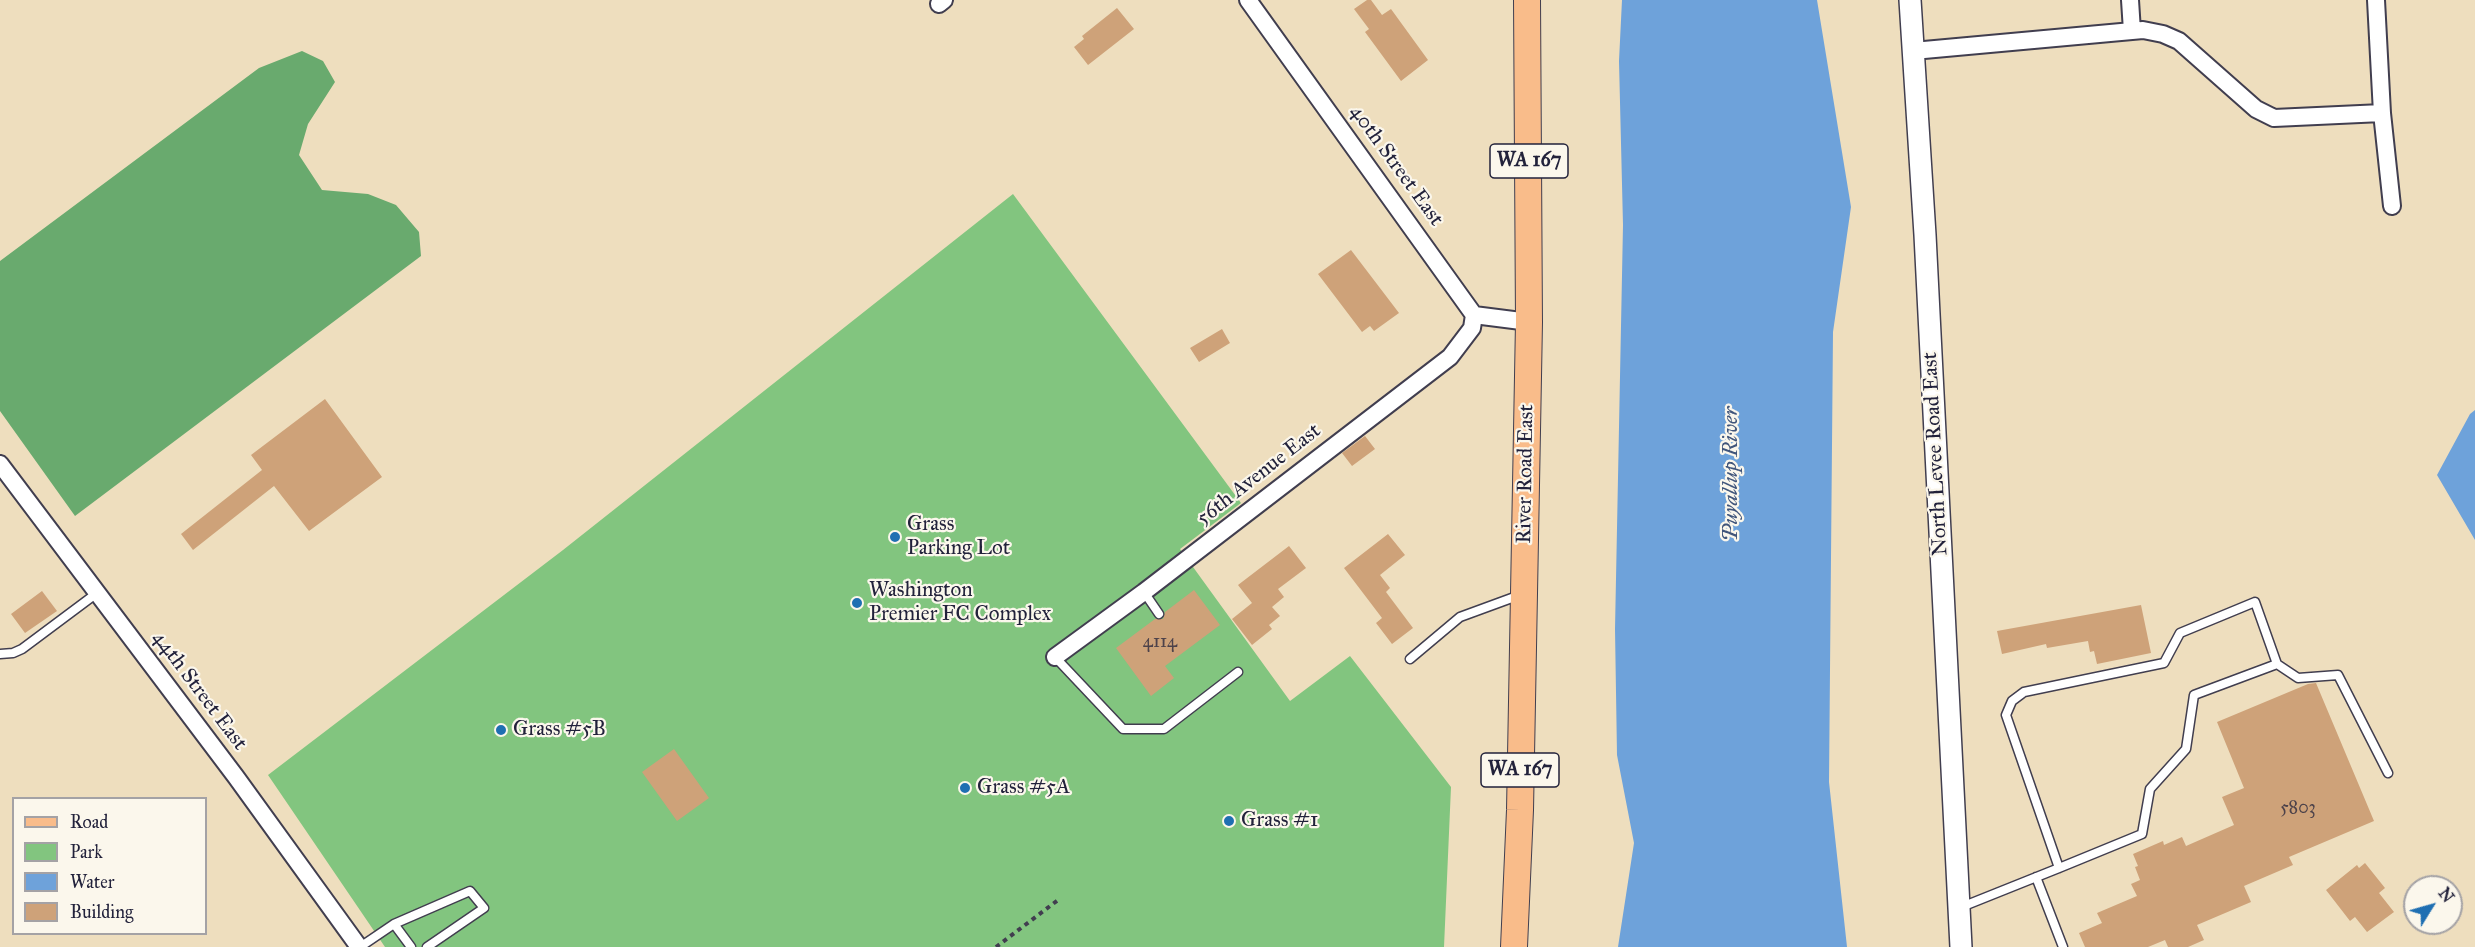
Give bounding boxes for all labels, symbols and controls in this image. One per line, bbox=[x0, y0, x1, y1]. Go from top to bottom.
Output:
street label: 40th Street East bbox=[1344, 101, 1448, 231]
road number: WA 167 bbox=[1490, 144, 1568, 178]
street label: North Levee Road East bbox=[1918, 352, 1954, 556]
street label: River Road East bbox=[1512, 404, 1540, 544]
water label: Puyallup River bbox=[1719, 407, 1745, 541]
street label: 56th Avenue East bbox=[1192, 419, 1326, 531]
place label: Grass Parking Lot bbox=[907, 512, 1010, 562]
marker: Grass Parking Lot bbox=[888, 530, 902, 544]
place label: Washington Premier FC Complex bbox=[869, 578, 1051, 628]
marker: Washington Premier FC Complex bbox=[850, 596, 864, 610]
street label: 44th Street East bbox=[146, 626, 252, 756]
house number: 4114 bbox=[1143, 632, 1177, 654]
place label: Grass #5B bbox=[513, 717, 606, 743]
marker: Grass #5B bbox=[494, 723, 508, 737]
road number: WA 167 bbox=[1481, 753, 1559, 787]
place label: Grass #5A bbox=[977, 775, 1070, 801]
marker: Grass #5A bbox=[958, 781, 972, 795]
legend bbox=[12, 797, 207, 935]
house number: 5803 bbox=[2280, 798, 2316, 820]
place label: Grass #1 bbox=[1241, 808, 1318, 834]
text: Road bbox=[70, 811, 108, 833]
marker: Grass #1 bbox=[1222, 814, 1236, 828]
text: Park bbox=[70, 841, 103, 863]
text: Water bbox=[70, 871, 114, 893]
north arrow bbox=[2403, 875, 2463, 935]
text: N bbox=[2435, 884, 2458, 906]
text: Building bbox=[70, 901, 133, 923]

